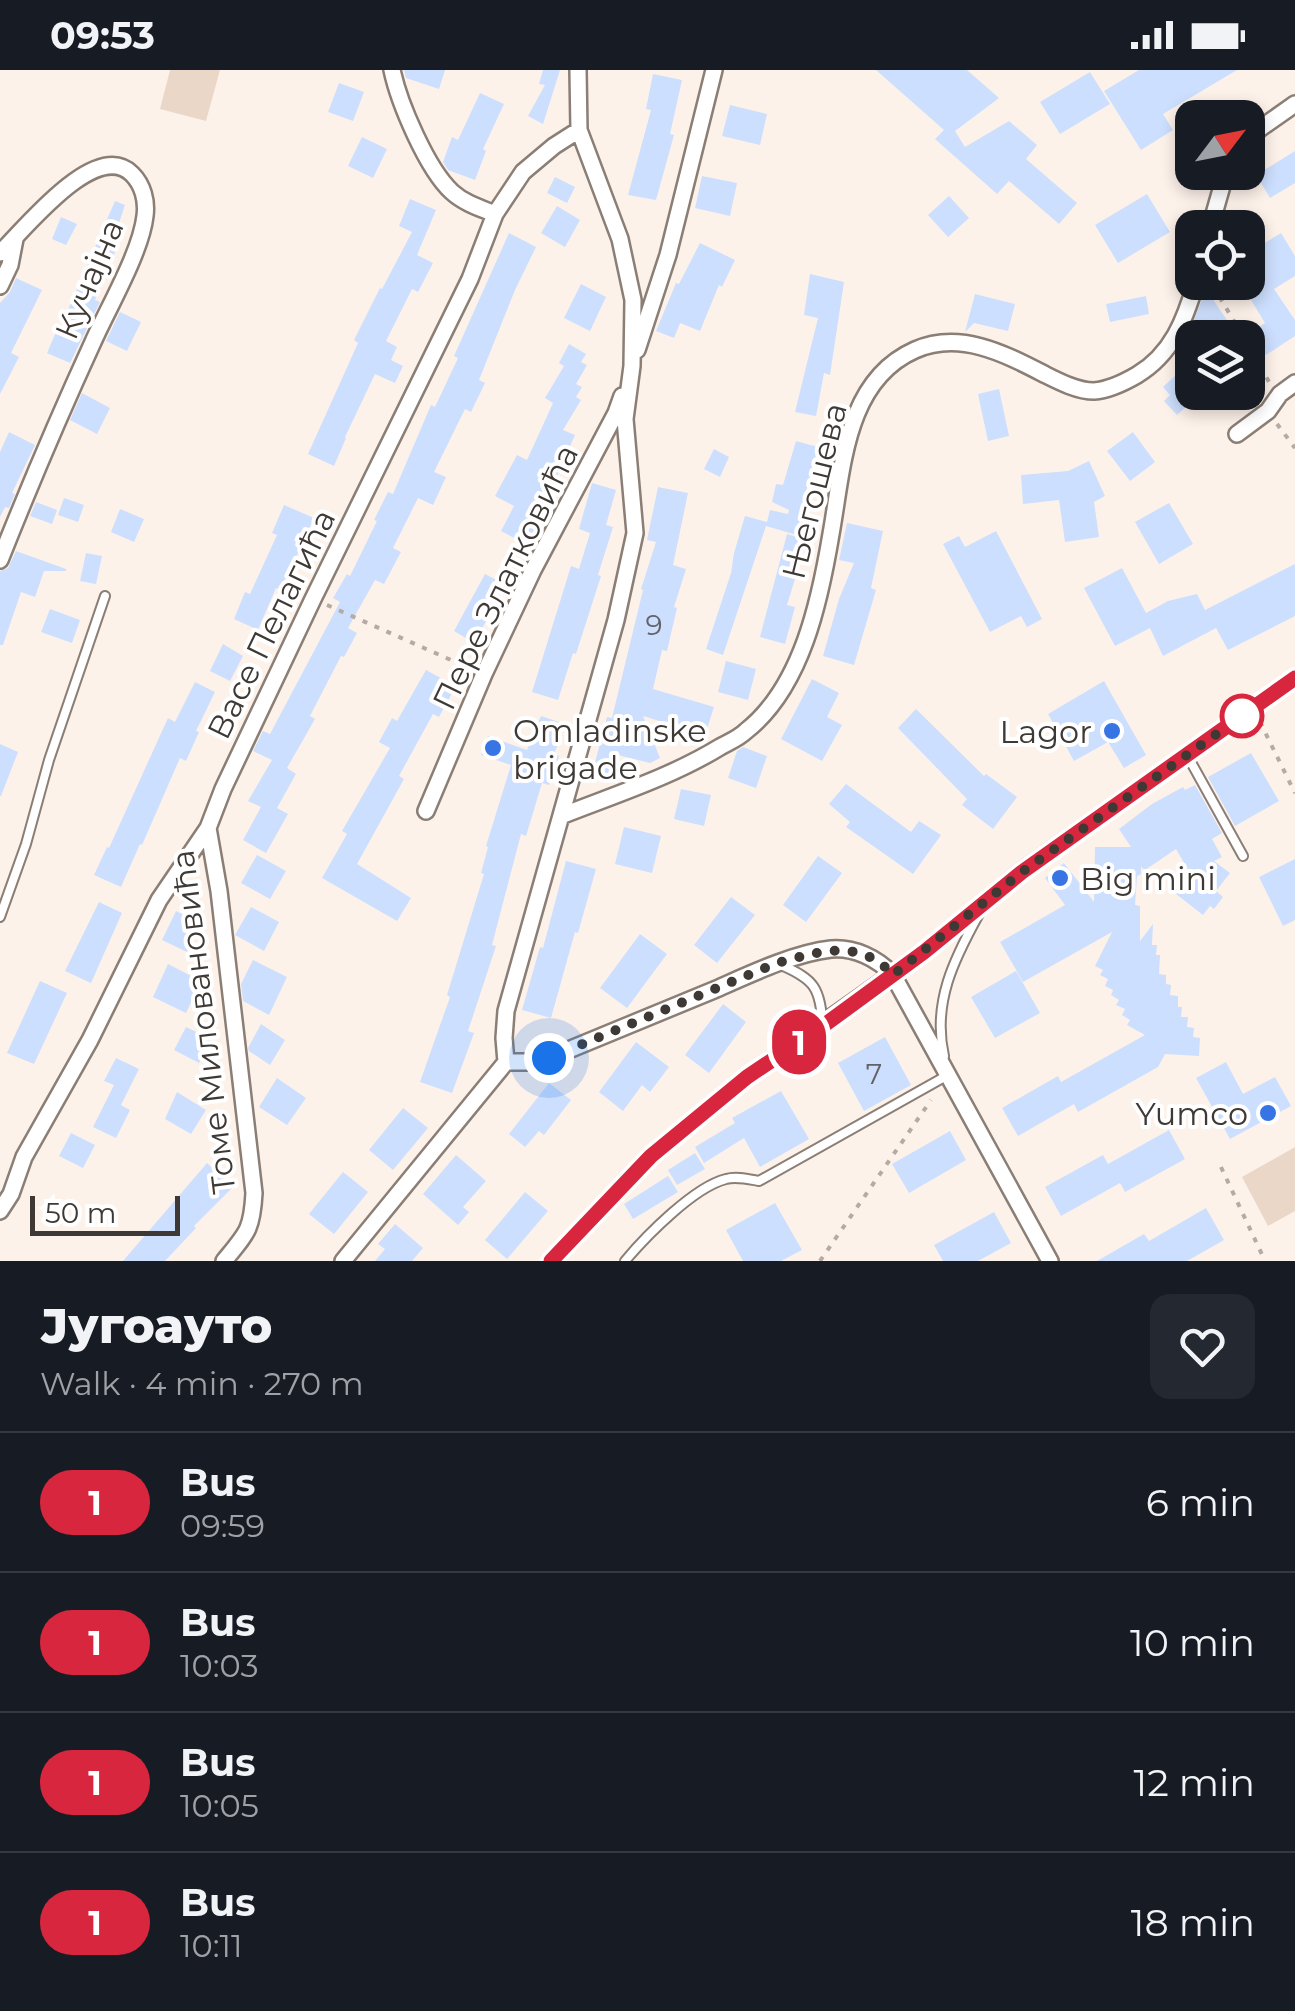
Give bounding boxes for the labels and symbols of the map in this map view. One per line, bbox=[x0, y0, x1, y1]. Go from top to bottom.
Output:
north arrow bbox=[1175, 100, 1265, 190]
street label: Кучајна bbox=[46, 213, 132, 345]
street label: Његошева bbox=[773, 399, 855, 583]
street label: Пере Златковића bbox=[424, 438, 586, 716]
street label: Васе Пелагића bbox=[199, 503, 343, 745]
house number: 9 bbox=[645, 608, 663, 642]
unlabelled marker bbox=[1221, 695, 1263, 737]
place label: Omladinske brigade bbox=[513, 711, 707, 787]
place label: Lagor bbox=[999, 712, 1092, 751]
marker: Lagor bbox=[1101, 720, 1123, 742]
marker: Omladinske brigade bbox=[482, 737, 504, 759]
street label: Томе Миловановића bbox=[163, 848, 243, 1196]
place label: Big mini bbox=[1080, 859, 1216, 898]
marker: Big mini bbox=[1049, 867, 1071, 889]
line badge: 1 bbox=[766, 1010, 832, 1074]
your location bbox=[524, 1033, 574, 1083]
house number: 7 bbox=[866, 1057, 882, 1091]
place label: Yumco bbox=[1136, 1094, 1248, 1133]
marker: Yumco bbox=[1257, 1102, 1279, 1124]
scale bar bbox=[30, 1191, 180, 1236]

